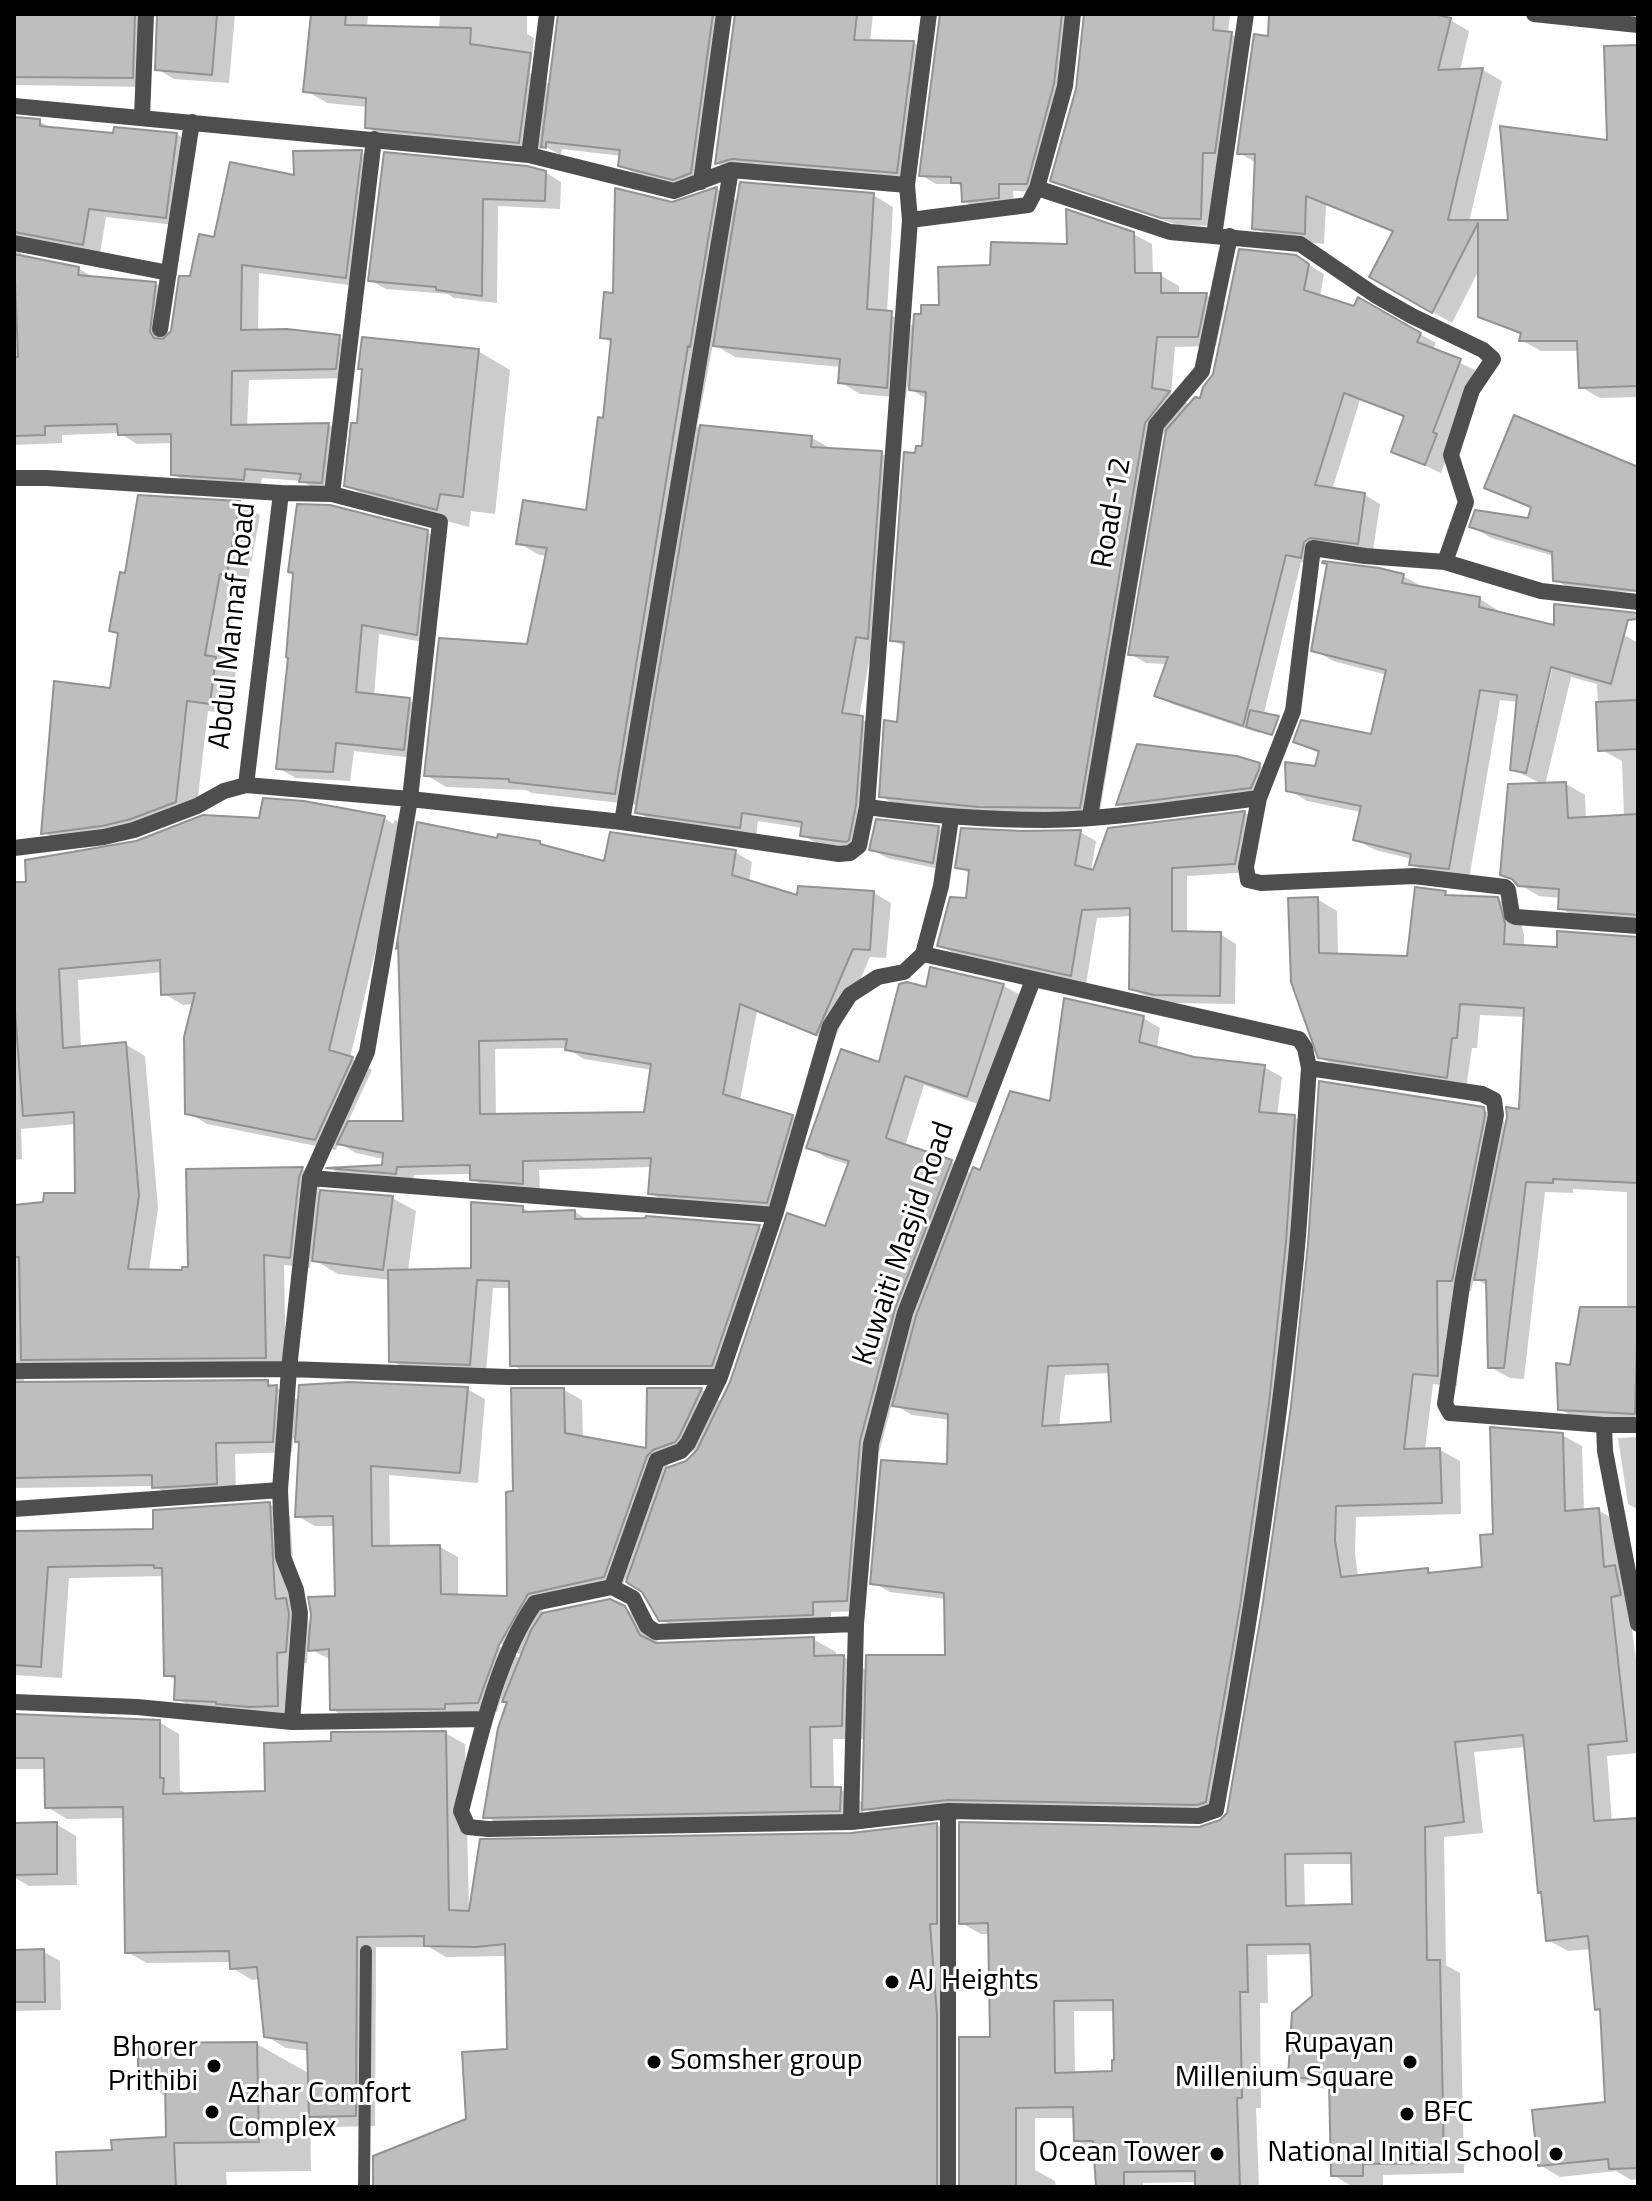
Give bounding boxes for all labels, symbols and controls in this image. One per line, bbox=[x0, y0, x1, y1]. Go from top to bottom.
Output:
street label: Road-12 bbox=[1086, 455, 1140, 571]
street label: Abdul Mannaf Road bbox=[203, 501, 265, 751]
street label: Kuwaiti Masjid Road bbox=[846, 1117, 964, 1371]
place label: AJ Heights bbox=[908, 1964, 1039, 2000]
marker: AJ Heights bbox=[883, 1973, 901, 1991]
place label: Rupayan Millenium Square bbox=[1175, 2027, 1394, 2098]
place label: Bhorer Prithibi bbox=[108, 2031, 198, 2102]
place label: Somsher group bbox=[670, 2044, 862, 2080]
marker: Somsher group bbox=[645, 2053, 663, 2071]
marker: Rupayan Millenium Square bbox=[1401, 2053, 1419, 2071]
marker: Bhorer Prithibi bbox=[205, 2057, 223, 2075]
place label: Azhar Comfort Complex bbox=[228, 2077, 411, 2148]
place label: BFC bbox=[1423, 2096, 1473, 2132]
marker: Azhar Comfort Complex bbox=[203, 2103, 221, 2121]
marker: BFC bbox=[1398, 2105, 1416, 2123]
place label: Ocean Tower bbox=[1038, 2136, 1201, 2172]
place label: National Initial School bbox=[1267, 2136, 1540, 2172]
marker: Ocean Tower bbox=[1208, 2145, 1226, 2163]
marker: National Initial School bbox=[1547, 2145, 1565, 2163]

